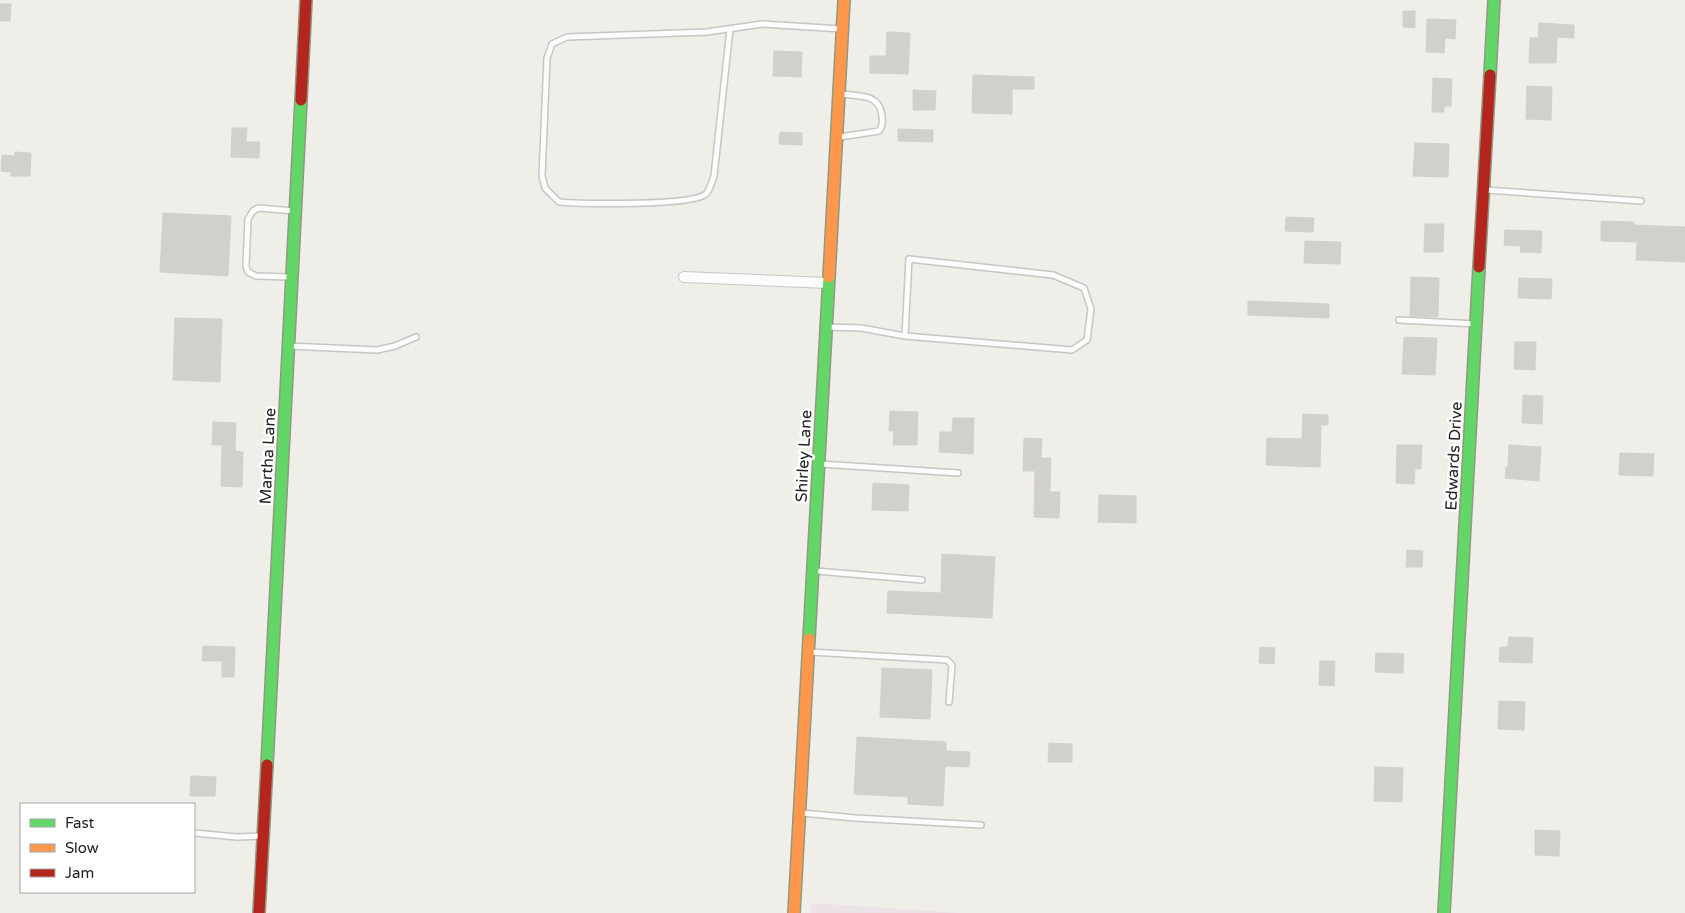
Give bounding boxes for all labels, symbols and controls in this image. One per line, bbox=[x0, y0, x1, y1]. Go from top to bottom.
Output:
street label: Edwards Drive bbox=[1441, 401, 1467, 511]
street label: Martha Lane bbox=[255, 407, 281, 505]
street label: Shirley Lane bbox=[792, 409, 816, 503]
legend bbox=[20, 803, 195, 893]
text: Fast bbox=[65, 814, 95, 832]
text: Slow bbox=[65, 839, 99, 857]
text: Jam bbox=[65, 864, 94, 882]

